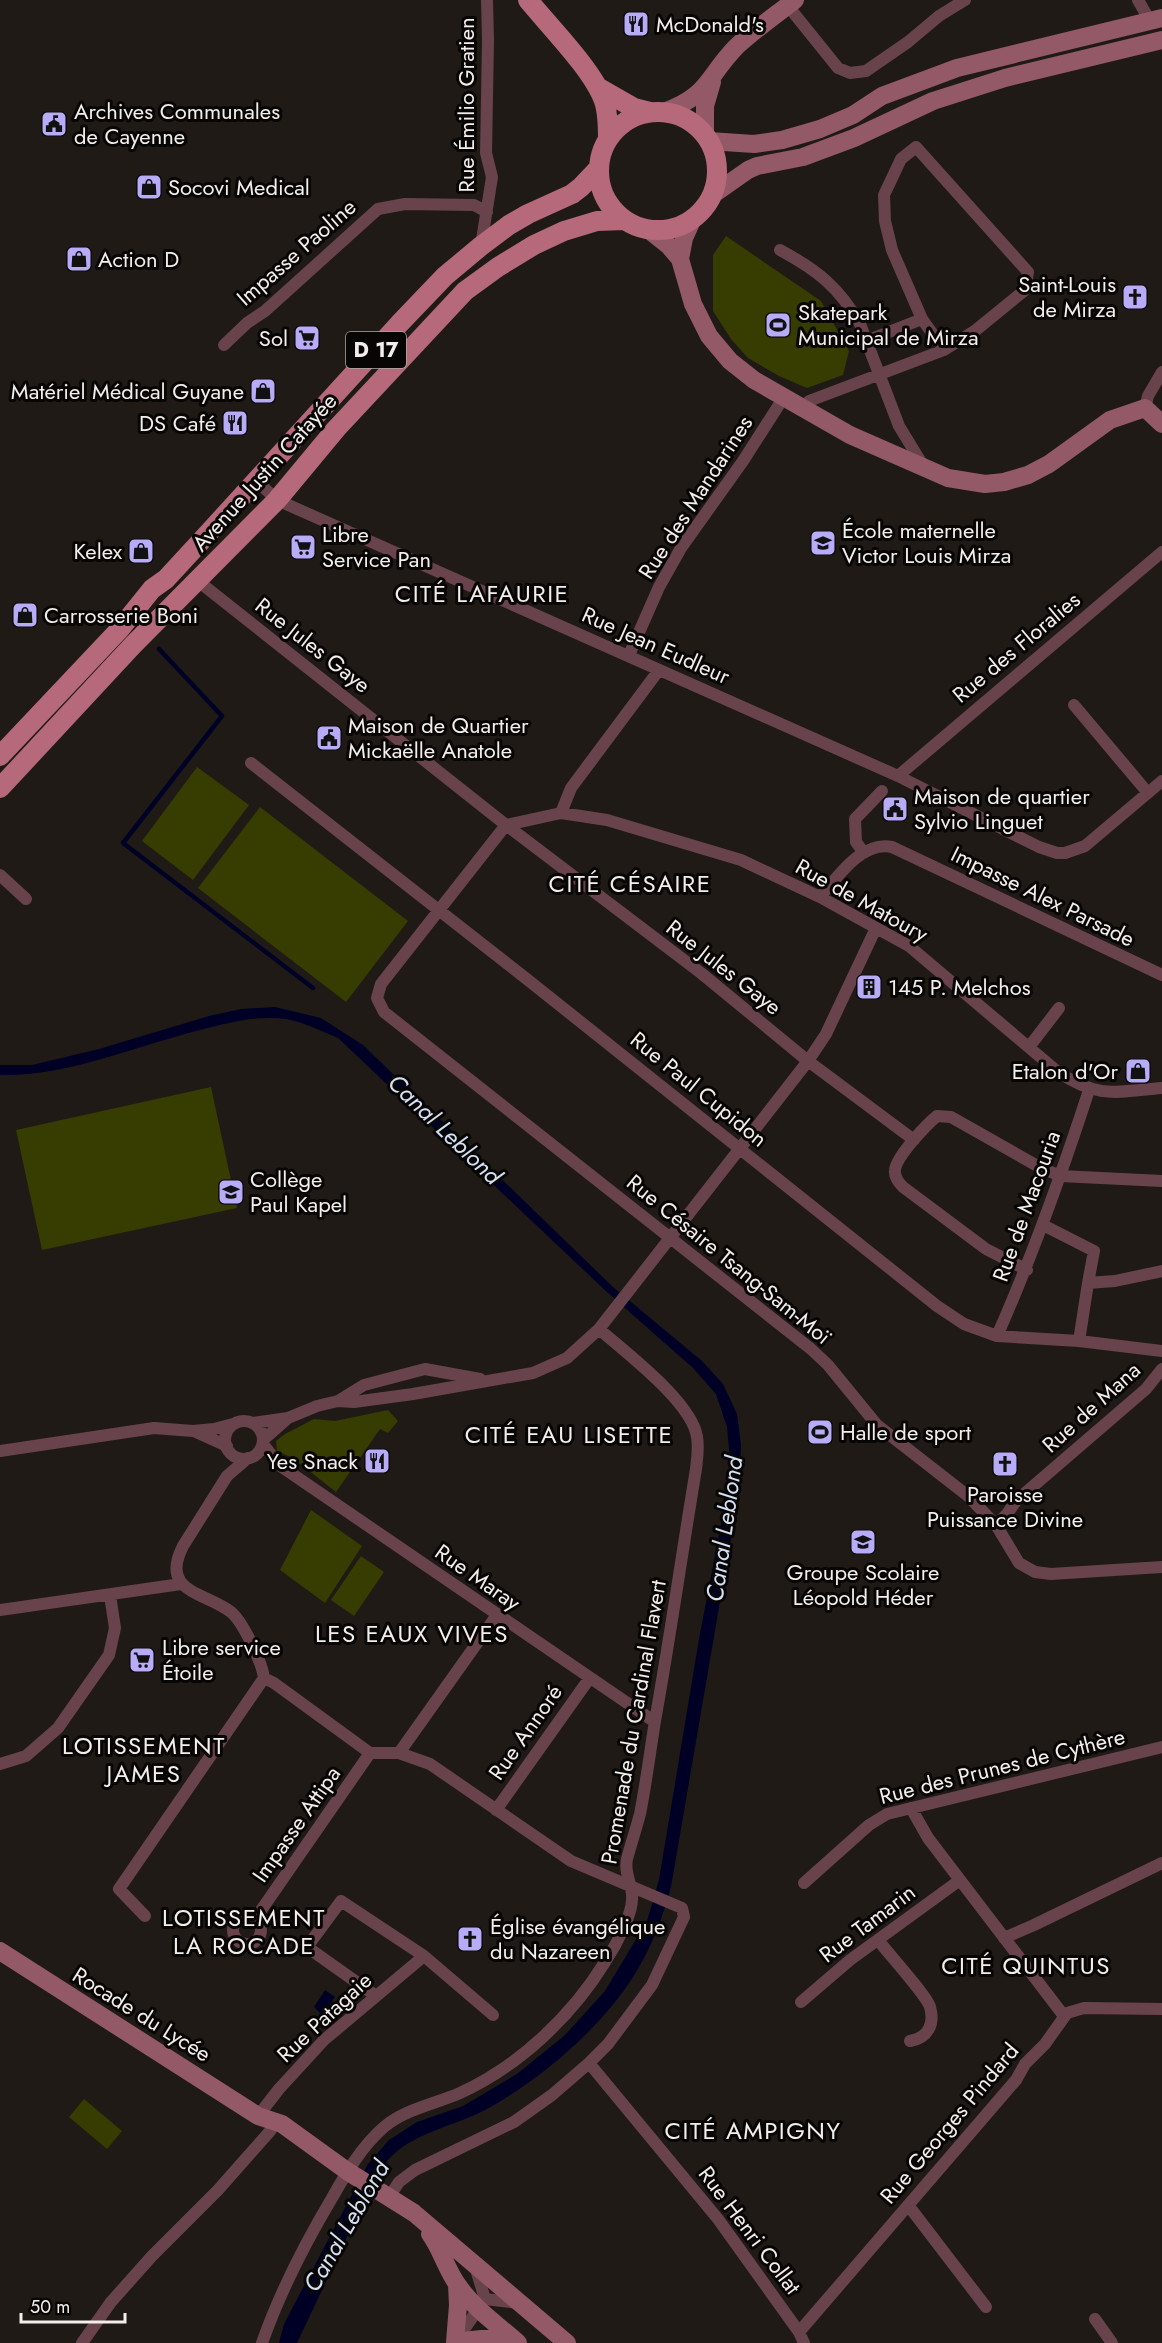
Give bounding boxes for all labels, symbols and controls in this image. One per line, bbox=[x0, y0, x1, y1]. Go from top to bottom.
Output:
place label: McDonald's bbox=[656, 8, 764, 40]
restaurant icon: McDonald's bbox=[621, 9, 651, 39]
street label: Rue Émilio Gratien bbox=[450, 17, 482, 193]
place label: Archives Communales de Cayenne bbox=[74, 95, 280, 152]
public building icon: Archives Communales de Cayenne bbox=[39, 109, 69, 139]
place label: Socovi Medical bbox=[168, 171, 310, 203]
shop icon: Socovi Medical bbox=[134, 172, 164, 202]
street label: Impasse Paoline bbox=[229, 191, 363, 313]
place label: Action D bbox=[98, 243, 179, 275]
shop icon: Action D bbox=[64, 244, 94, 274]
place label: Saint-Louis de Mirza bbox=[1018, 268, 1116, 325]
church icon: Saint-Louis de Mirza bbox=[1120, 282, 1150, 312]
place label: Skatepark Municipal de Mirza bbox=[798, 296, 979, 353]
sports icon: Skatepark Municipal de Mirza bbox=[763, 310, 793, 340]
place label: Sol bbox=[259, 322, 288, 354]
supermarket icon: Sol bbox=[292, 323, 322, 353]
road number: D 17 bbox=[346, 332, 406, 368]
place label: Matériel Médical Guyane bbox=[11, 375, 244, 407]
shop icon: Matériel Médical Guyane bbox=[248, 376, 278, 406]
street label: Avenue Justin Catayée bbox=[184, 386, 344, 558]
place label: DS Café bbox=[139, 407, 216, 439]
restaurant icon: DS Café bbox=[220, 408, 250, 438]
street label: Rue des Mandarines bbox=[630, 409, 760, 585]
place label: École maternelle Victor Louis Mirza bbox=[842, 514, 1011, 571]
place label: Libre Service Pan bbox=[322, 518, 431, 575]
school or university icon: École maternelle Victor Louis Mirza bbox=[808, 528, 838, 558]
supermarket icon: Libre Service Pan bbox=[288, 532, 318, 562]
place label: Kelex bbox=[74, 535, 123, 567]
shop icon: Kelex bbox=[126, 536, 156, 566]
district label: CITÉ LAFAURIE bbox=[395, 576, 569, 611]
street label: Rue des Floralies bbox=[945, 584, 1087, 710]
street label: Rue Jules Gaye bbox=[248, 590, 378, 700]
street label: Rue Jean Eudleur bbox=[577, 598, 735, 692]
place label: Carrosserie Boni bbox=[44, 599, 198, 631]
shop icon: Carrosserie Boni bbox=[10, 600, 40, 630]
place label: Maison de Quartier Mickaëlle Anatole bbox=[348, 709, 529, 766]
public building icon: Maison de Quartier Mickaëlle Anatole bbox=[314, 723, 344, 753]
place label: Maison de quartier Sylvio Linguet bbox=[914, 780, 1090, 837]
public building icon: Maison de quartier Sylvio Linguet bbox=[880, 794, 910, 824]
street label: Impasse Alex Parsade bbox=[946, 838, 1140, 954]
street label: Rue de Matoury bbox=[790, 850, 934, 950]
district label: CITÉ CÉSAIRE bbox=[548, 866, 712, 901]
street label: Rue Jules Gaye bbox=[659, 912, 789, 1022]
place label: 145 P. Melchos bbox=[888, 971, 1031, 1003]
building icon: 145 P. Melchos bbox=[854, 972, 884, 1002]
street label: Rue Paul Cupidon bbox=[624, 1024, 774, 1154]
place label: Etalon d'Or bbox=[1012, 1055, 1118, 1087]
shop icon: Etalon d'Or bbox=[1123, 1056, 1153, 1086]
water label: Canal Leblond bbox=[380, 1065, 511, 1194]
street label: Rue de Macouria bbox=[984, 1126, 1068, 1286]
place label: Collège Paul Kapel bbox=[250, 1163, 347, 1220]
street label: Rue Césaire Tsang-Sam-Moï bbox=[620, 1166, 839, 1352]
school or university icon: Collège Paul Kapel bbox=[216, 1177, 246, 1207]
street label: Rue de Mana bbox=[1035, 1354, 1147, 1460]
place label: Halle de sport bbox=[840, 1416, 972, 1448]
district label: CITÉ EAU LISETTE bbox=[465, 1417, 673, 1452]
sports icon: Halle de sport bbox=[805, 1417, 835, 1447]
place label: Yes Snack bbox=[267, 1445, 358, 1477]
restaurant icon: Yes Snack bbox=[362, 1446, 392, 1476]
church icon: Paroisse Puissance Divine bbox=[990, 1449, 1020, 1479]
water label: Canal Leblond bbox=[696, 1452, 752, 1604]
place label: Paroisse Puissance Divine bbox=[927, 1478, 1083, 1535]
school or university icon: Groupe Scolaire Léopold Héder bbox=[848, 1527, 878, 1557]
street label: Rue Maray bbox=[429, 1536, 528, 1618]
place label: Groupe Scolaire Léopold Héder bbox=[787, 1556, 939, 1613]
street label: Promenade du Cardinal Flavert bbox=[592, 1577, 674, 1867]
district label: LES EAUX VIVES bbox=[315, 1616, 509, 1651]
place label: Libre service Étoile bbox=[162, 1631, 281, 1688]
supermarket icon: Libre service Étoile bbox=[127, 1645, 157, 1675]
street label: Rue Annoré bbox=[480, 1678, 570, 1786]
street label: Rue des Prunes de Cythère bbox=[876, 1720, 1128, 1812]
district label: LOTISSEMENT JAMES bbox=[62, 1728, 226, 1791]
street label: Impasse Attipa bbox=[244, 1759, 348, 1889]
street label: Rue Tamarin bbox=[812, 1876, 922, 1970]
district label: LOTISSEMENT LA ROCADE bbox=[162, 1900, 326, 1963]
place label: Église évangélique du Nazareen bbox=[490, 1910, 665, 1967]
church icon: Église évangélique du Nazareen bbox=[455, 1924, 485, 1954]
district label: CITÉ QUINTUS bbox=[941, 1948, 1111, 1983]
street label: Rocade du Lycée bbox=[67, 1959, 217, 2069]
street label: Rue Patagaie bbox=[269, 1964, 379, 2070]
street label: Rue Georges Pindard bbox=[872, 2036, 1026, 2210]
district label: CITÉ AMPIGNY bbox=[665, 2113, 841, 2148]
water label: Canal Leblond bbox=[294, 2152, 399, 2298]
street label: Rue Henri Collat bbox=[691, 2159, 809, 2301]
scale bar bbox=[21, 2286, 124, 2324]
text: 50 m bbox=[30, 2294, 70, 2320]

